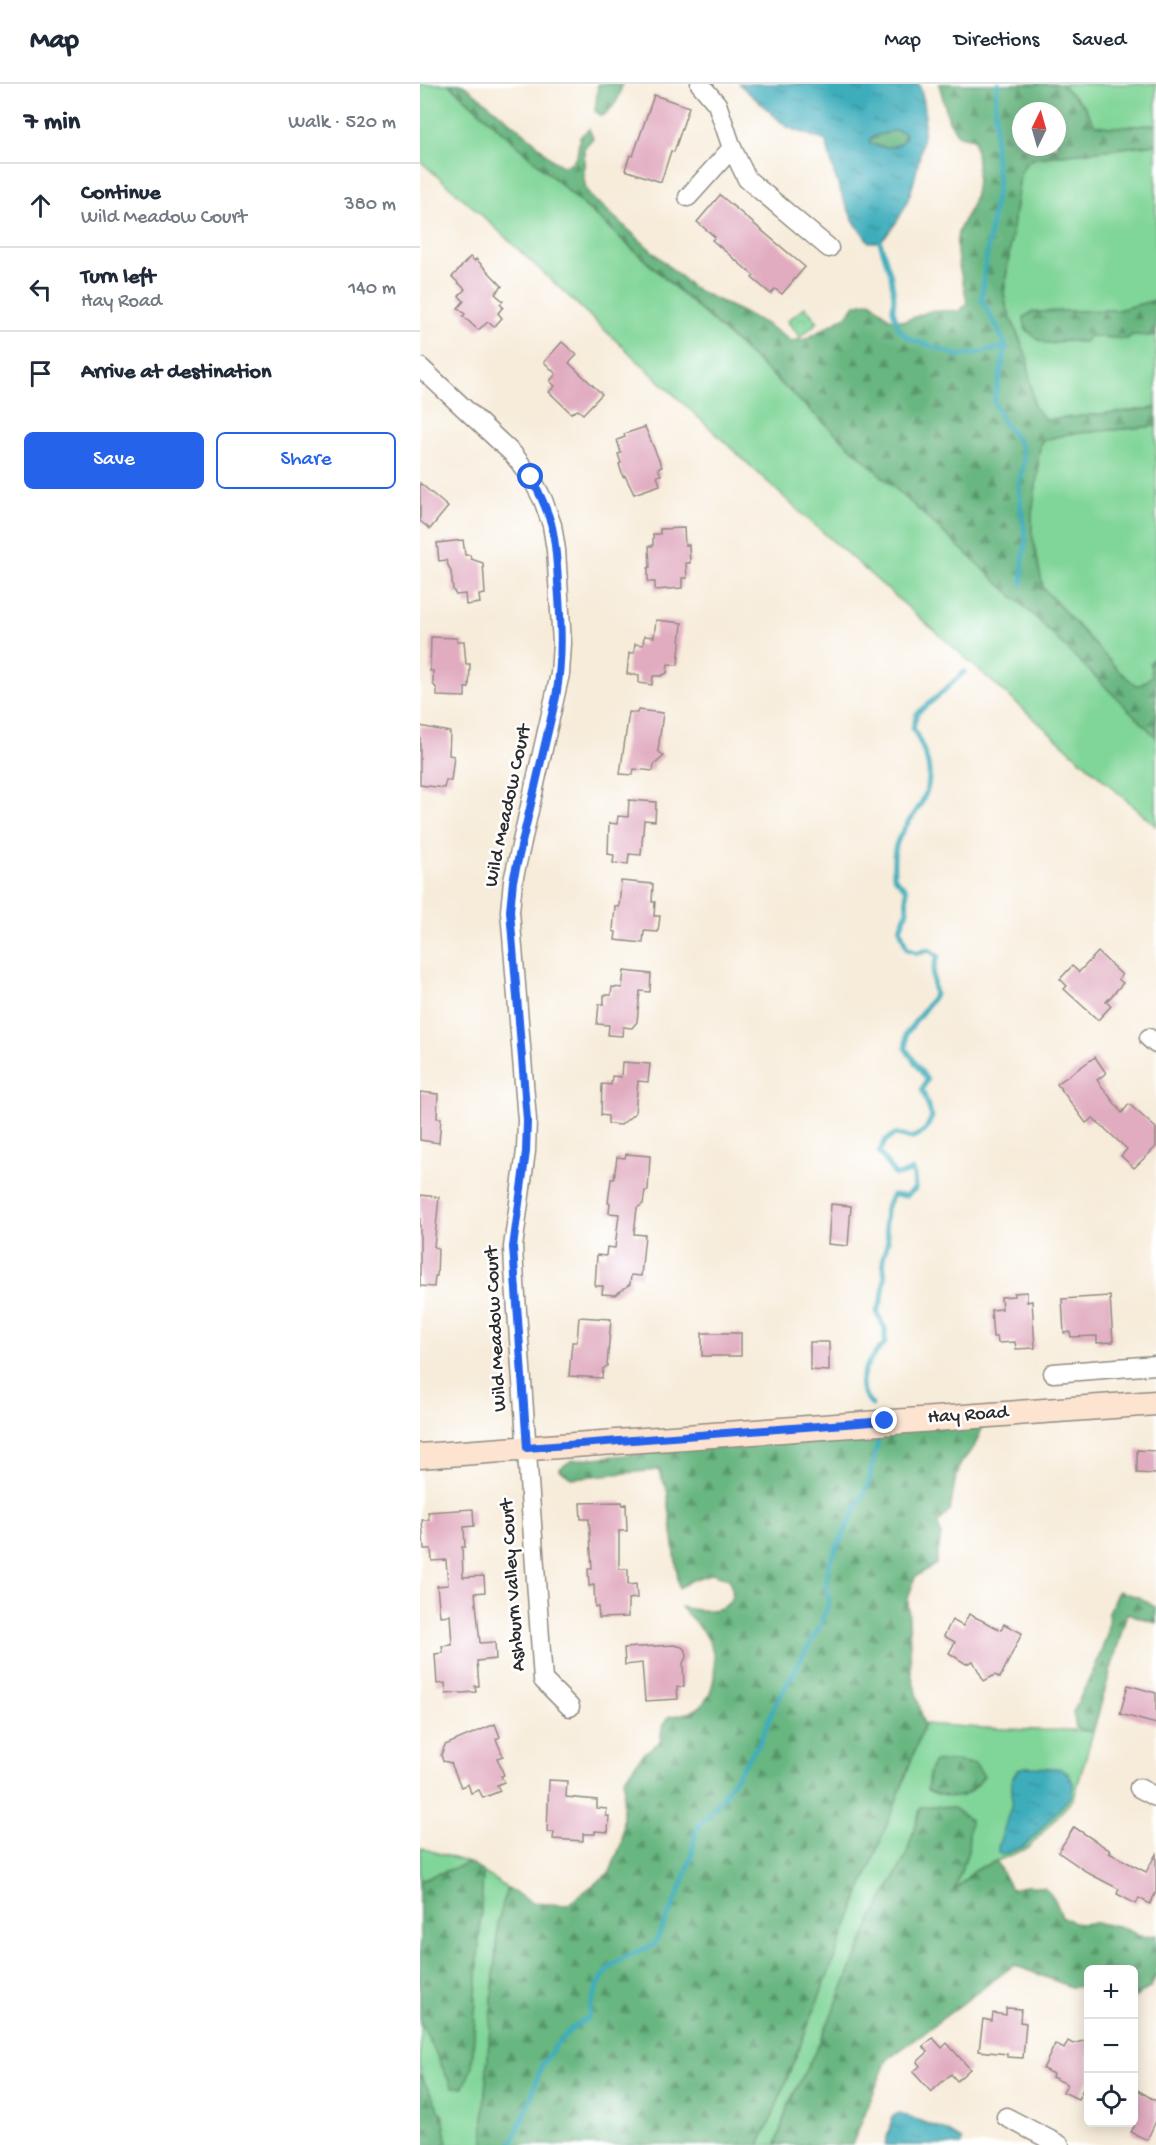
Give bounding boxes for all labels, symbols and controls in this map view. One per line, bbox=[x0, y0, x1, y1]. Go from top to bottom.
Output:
text: Map bbox=[30, 25, 79, 58]
text: Map bbox=[884, 29, 921, 54]
text: Directions bbox=[954, 29, 1039, 54]
text: Saved bbox=[1072, 29, 1126, 54]
north arrow bbox=[1012, 102, 1066, 156]
text: 7 min bbox=[24, 108, 80, 139]
text: Walk · 520 m bbox=[288, 112, 396, 135]
text: Continue bbox=[81, 181, 161, 207]
icon: ahead bbox=[24, 189, 57, 222]
text: 380 m bbox=[344, 194, 396, 217]
text: Wild Meadow Court bbox=[81, 207, 247, 230]
text: Turn left bbox=[81, 265, 155, 291]
icon: left bbox=[24, 273, 57, 306]
text: 140 m bbox=[348, 278, 396, 301]
text: Hay Road bbox=[81, 291, 162, 314]
icon: arrive bbox=[24, 357, 57, 390]
text: Arrive at destination bbox=[81, 360, 271, 386]
button: Save bbox=[24, 432, 204, 489]
button: Share bbox=[216, 432, 396, 489]
route start bbox=[517, 463, 543, 489]
street label: Wild Meadow Court bbox=[481, 721, 538, 889]
street label: Wild Meadow Court bbox=[481, 1244, 513, 1412]
street label: Hay Road bbox=[927, 1402, 1011, 1430]
route end bbox=[871, 1407, 897, 1433]
street label: Ashburn Valley Court bbox=[496, 1496, 532, 1672]
map controls bbox=[1084, 1965, 1138, 2127]
button: + bbox=[1084, 1965, 1138, 2019]
button: − bbox=[1084, 2019, 1138, 2073]
button: locate bbox=[1084, 2073, 1138, 2127]

